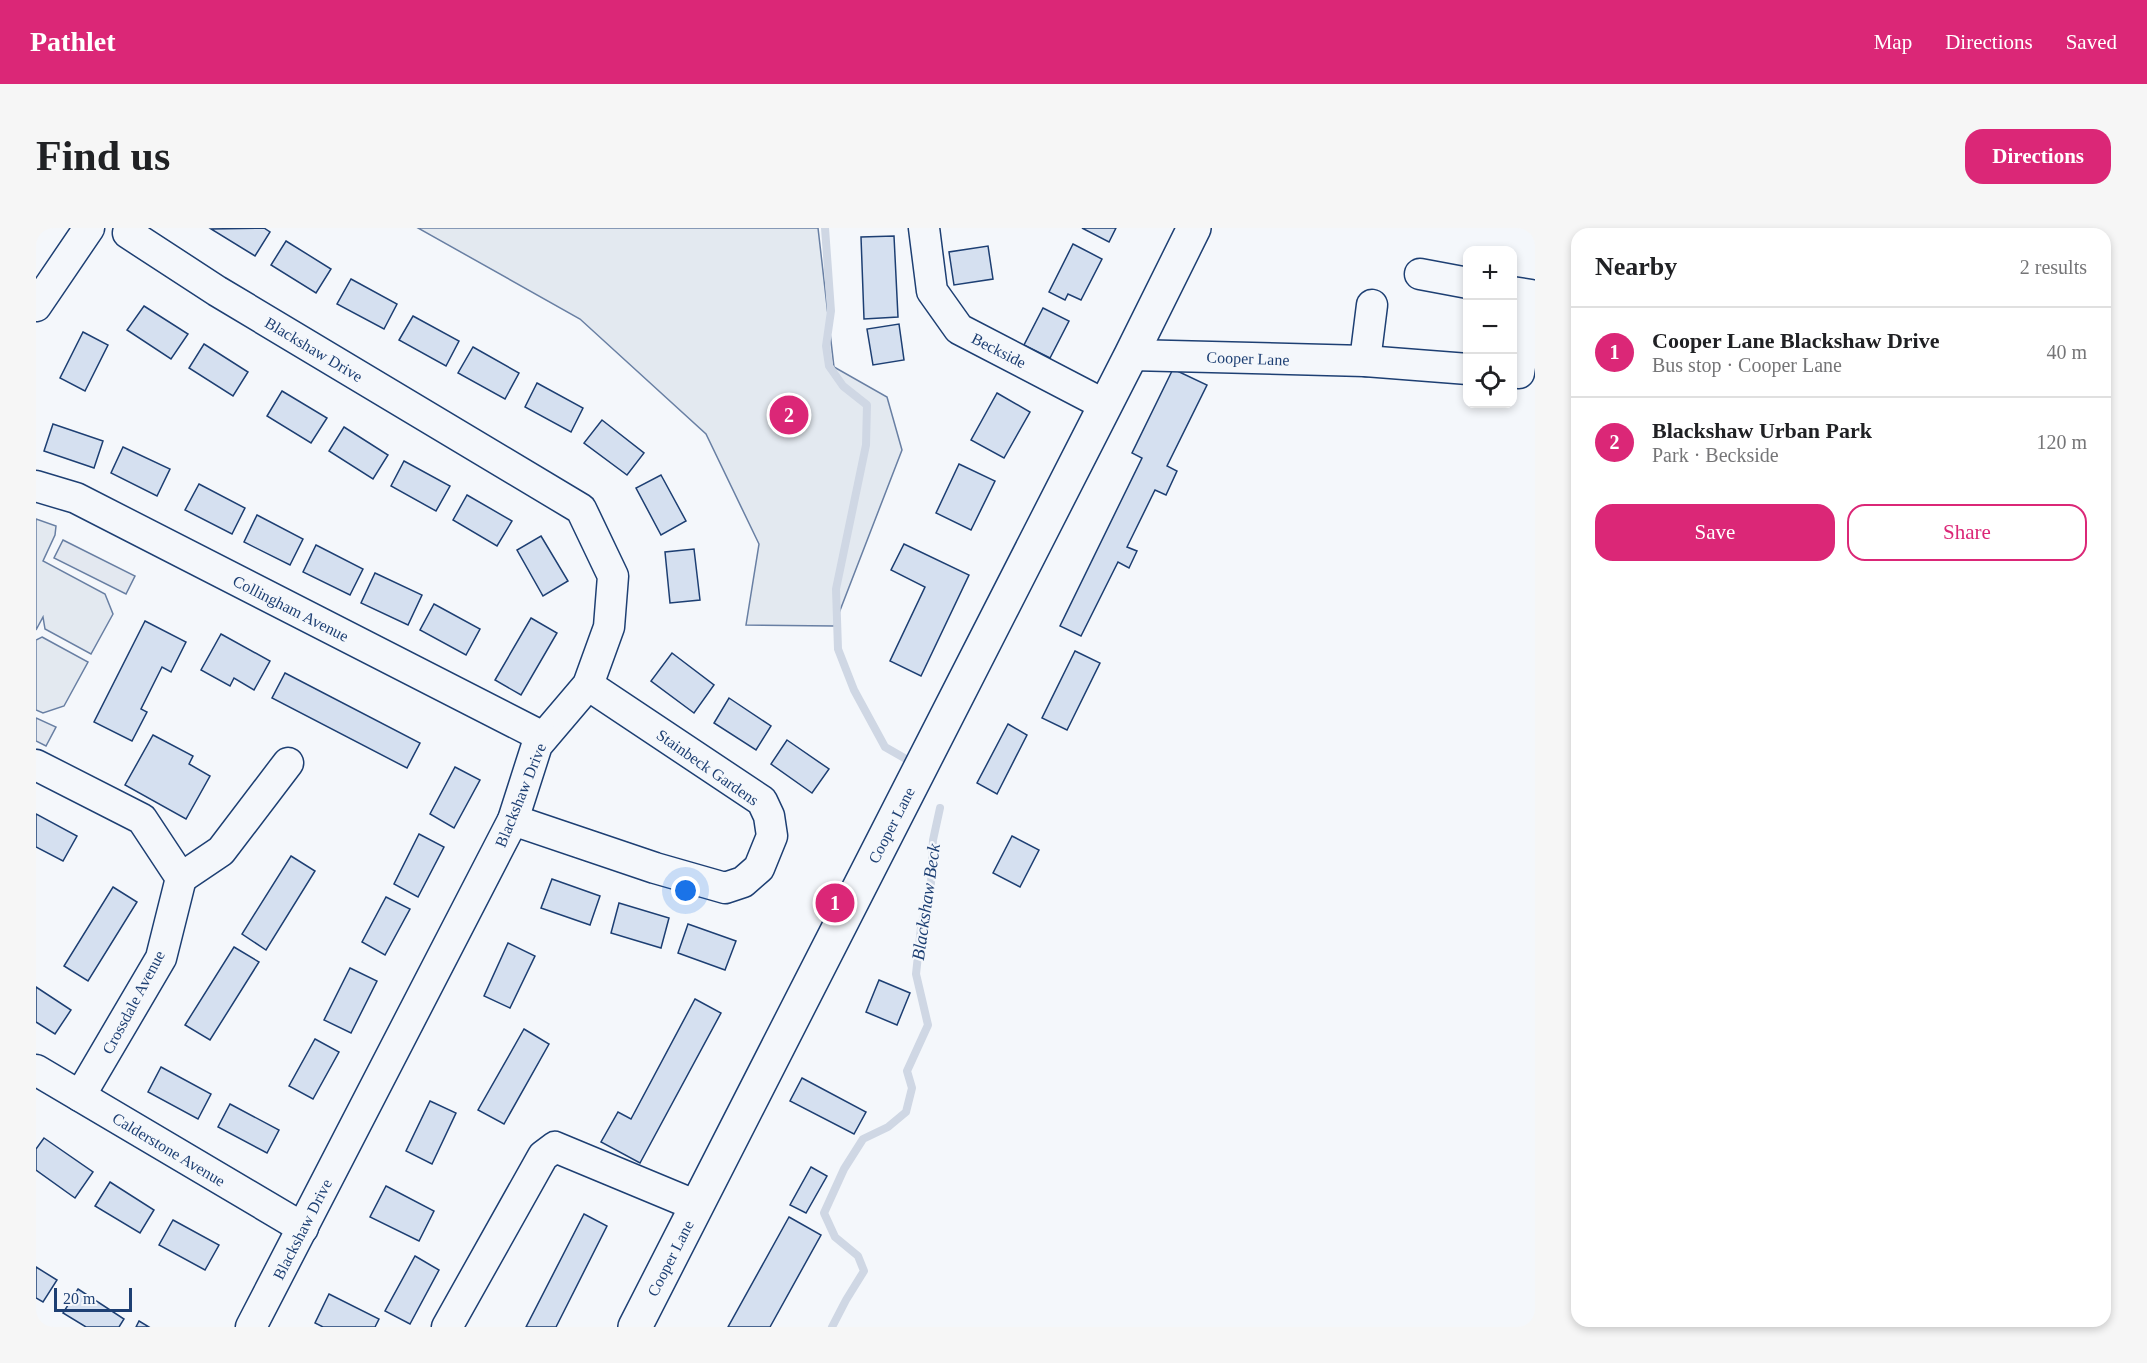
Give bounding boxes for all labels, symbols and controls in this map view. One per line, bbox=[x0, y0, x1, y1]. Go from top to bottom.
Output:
text: Pathlet bbox=[30, 26, 116, 57]
text: Map bbox=[1874, 30, 1912, 54]
text: Directions bbox=[1945, 30, 2033, 54]
text: Saved bbox=[2066, 30, 2117, 54]
button: Directions bbox=[1965, 129, 2111, 184]
text: Find us bbox=[36, 133, 170, 179]
map controls bbox=[1463, 246, 1517, 408]
button: + bbox=[1463, 246, 1517, 300]
text: Nearby bbox=[1595, 252, 1677, 281]
text: 2 results bbox=[2020, 256, 2087, 278]
button: − bbox=[1463, 300, 1517, 354]
street label: Blackshaw Drive bbox=[262, 314, 366, 385]
text: Cooper Lane Blackshaw Drive bbox=[1652, 328, 1939, 353]
street label: Beckside bbox=[969, 330, 1029, 371]
text: 1 bbox=[1610, 341, 1620, 363]
text: 40 m bbox=[2046, 341, 2087, 363]
street label: Cooper Lane bbox=[1206, 349, 1290, 369]
button: locate bbox=[1463, 354, 1517, 408]
text: Bus stop · Cooper Lane bbox=[1652, 354, 1842, 376]
pin: 2 bbox=[770, 392, 808, 438]
text: Blackshaw Urban Park bbox=[1652, 418, 1872, 443]
text: 2 bbox=[1610, 431, 1620, 453]
text: 120 m bbox=[2036, 431, 2087, 453]
text: Park · Beckside bbox=[1652, 444, 1779, 466]
button: Save bbox=[1595, 504, 1835, 561]
button: Share bbox=[1847, 504, 2087, 561]
street label: Collingham Avenue bbox=[230, 572, 351, 646]
street label: Stainbeck Gardens bbox=[654, 726, 762, 809]
street label: Blackshaw Drive bbox=[492, 741, 549, 850]
street label: Cooper Lane bbox=[865, 784, 919, 867]
water label: Blackshaw Beck bbox=[908, 841, 944, 962]
your location bbox=[671, 876, 700, 905]
pin: 1 bbox=[816, 880, 854, 926]
street label: Crossdale Avenue bbox=[99, 948, 168, 1057]
street label: Calderstone Avenue bbox=[109, 1109, 228, 1190]
street label: Blackshaw Drive bbox=[270, 1176, 335, 1282]
street label: Cooper Lane bbox=[644, 1217, 698, 1300]
scale bar bbox=[54, 1285, 132, 1312]
text: 20 m bbox=[63, 1290, 95, 1307]

